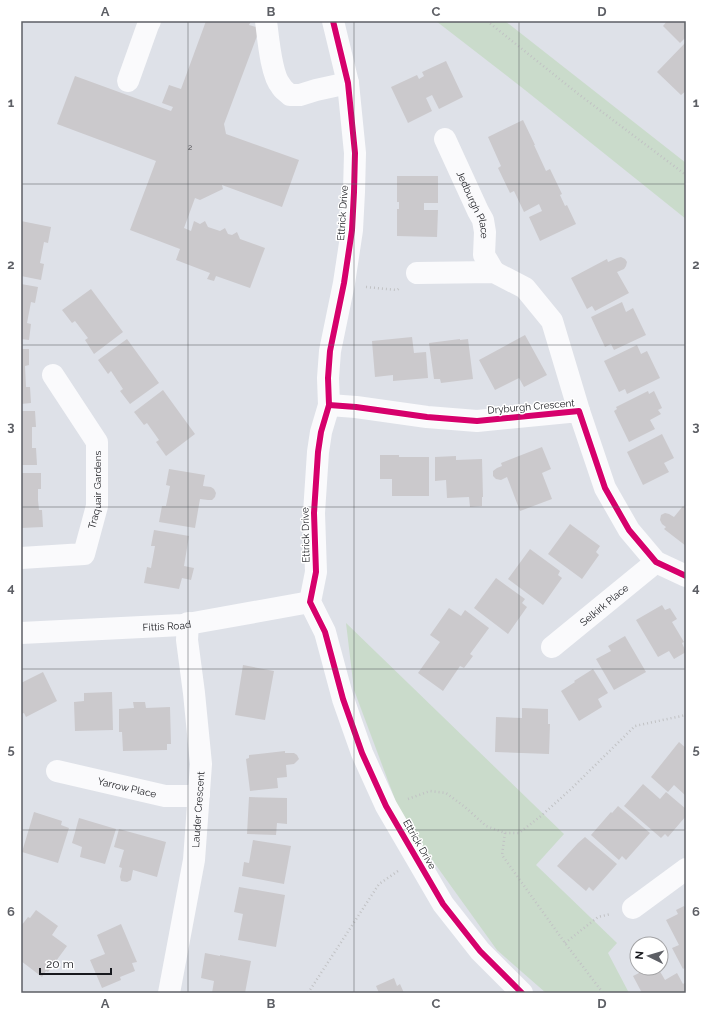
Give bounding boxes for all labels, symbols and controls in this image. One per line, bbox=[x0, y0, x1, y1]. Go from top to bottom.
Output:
text: A bbox=[101, 4, 110, 19]
text: B bbox=[267, 4, 276, 19]
text: C bbox=[432, 4, 441, 19]
text: D bbox=[597, 4, 607, 19]
text: 1 bbox=[8, 95, 15, 110]
text: 1 bbox=[693, 95, 700, 110]
house number: 2 bbox=[188, 142, 192, 152]
street label: Jedburgh Place bbox=[454, 169, 490, 239]
street label: Ettrick Drive bbox=[335, 185, 350, 241]
text: 2 bbox=[7, 257, 15, 272]
text: 2 bbox=[692, 257, 700, 272]
street label: Dryburgh Crescent bbox=[487, 397, 576, 416]
text: 3 bbox=[7, 419, 15, 434]
text: 3 bbox=[692, 419, 700, 434]
street label: Traquair Gardens bbox=[86, 450, 103, 530]
street label: Ettrick Drive bbox=[300, 507, 311, 563]
text: 4 bbox=[7, 580, 15, 595]
text: 4 bbox=[692, 580, 700, 595]
street label: Selkirk Place bbox=[578, 582, 631, 628]
street label: Fittis Road bbox=[142, 618, 192, 633]
text: 5 bbox=[7, 742, 15, 757]
text: 5 bbox=[692, 742, 700, 757]
street label: Lauder Crescent bbox=[190, 770, 207, 848]
street label: Yarrow Place bbox=[97, 776, 158, 800]
street label: Ettrick Drive bbox=[401, 817, 438, 871]
text: 6 bbox=[7, 904, 15, 919]
text: 6 bbox=[692, 904, 700, 919]
north arrow bbox=[629, 936, 669, 976]
scale bar bbox=[40, 950, 111, 976]
text: N bbox=[633, 950, 646, 960]
text: 20 m bbox=[46, 957, 74, 971]
text: A bbox=[101, 996, 110, 1011]
text: B bbox=[267, 996, 276, 1011]
text: C bbox=[432, 996, 441, 1011]
text: D bbox=[597, 996, 607, 1011]

